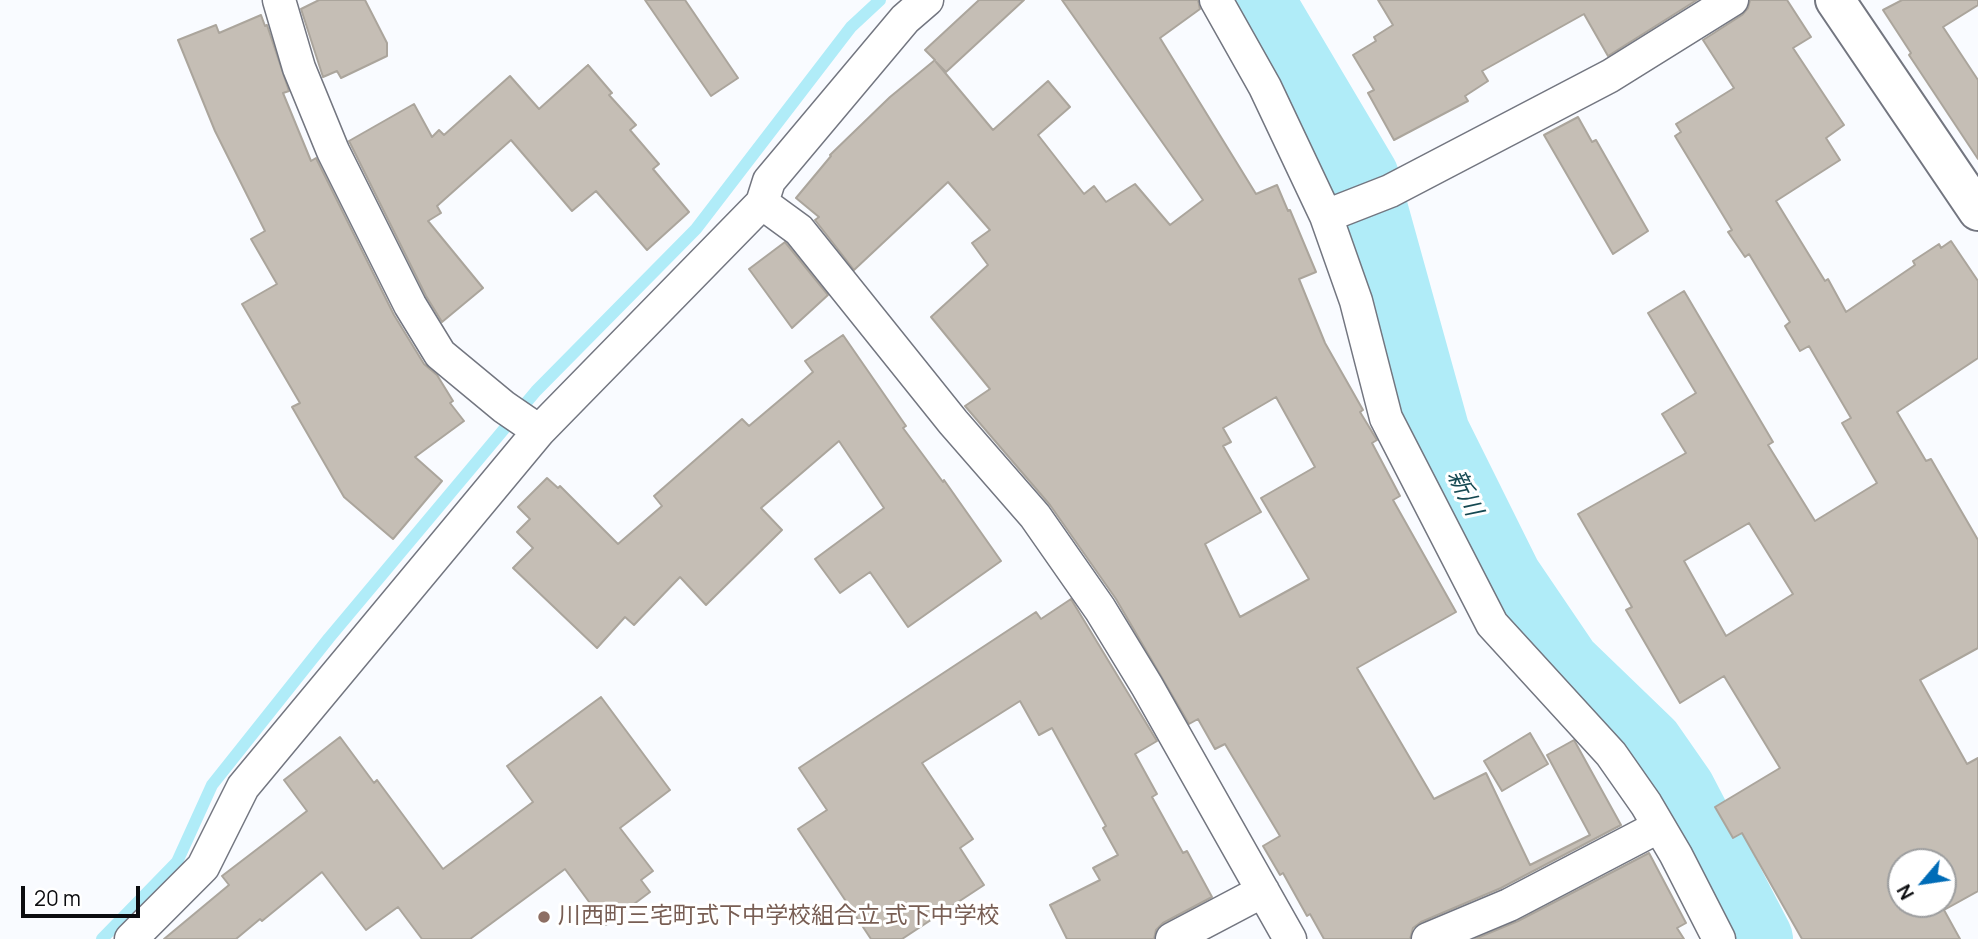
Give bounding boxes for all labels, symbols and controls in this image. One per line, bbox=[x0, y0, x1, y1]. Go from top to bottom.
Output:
water label: 新川 bbox=[1441, 465, 1487, 521]
north arrow bbox=[1887, 848, 1957, 918]
scale bar bbox=[24, 872, 144, 916]
text: N bbox=[1891, 880, 1920, 904]
text: 20 m bbox=[34, 884, 81, 912]
place label: 川西町三宅町式下中学校組合立 式下中学校 bbox=[558, 903, 1000, 931]
marker: 川西町三宅町式下中学校組合立 式下中学校 bbox=[536, 909, 552, 925]

